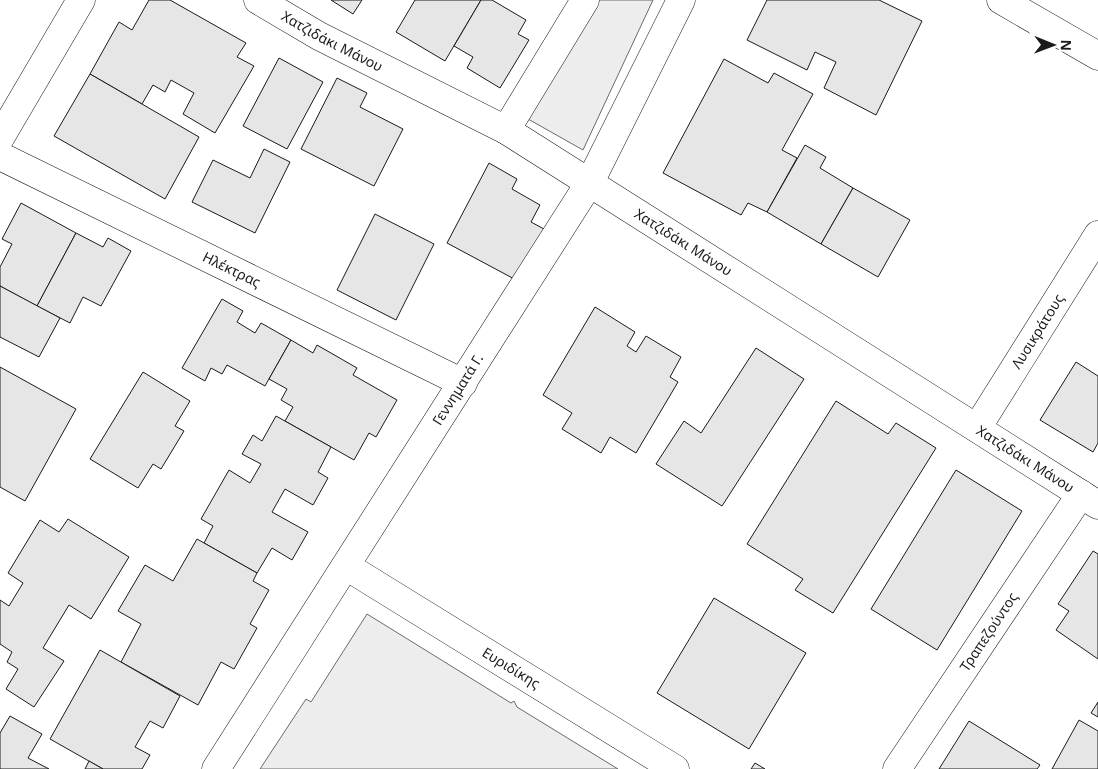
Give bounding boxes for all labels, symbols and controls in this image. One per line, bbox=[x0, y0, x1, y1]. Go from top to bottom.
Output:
street label: Χατζιδάκι Μάνου bbox=[278, 6, 386, 76]
north arrow bbox=[1028, 20, 1078, 70]
text: N bbox=[1057, 39, 1076, 51]
street label: Χατζιδάκι Μάνου bbox=[631, 204, 736, 280]
street label: Ηλέκτρας bbox=[200, 247, 264, 291]
street label: Λυσικράτους bbox=[1007, 290, 1068, 372]
street label: Γεννηματά Γ. bbox=[427, 350, 487, 429]
street label: Χατζιδάκι Μάνου bbox=[973, 421, 1078, 497]
street label: Τραπεζούντος bbox=[955, 588, 1022, 675]
street label: Ευριδίκης bbox=[479, 642, 544, 693]

